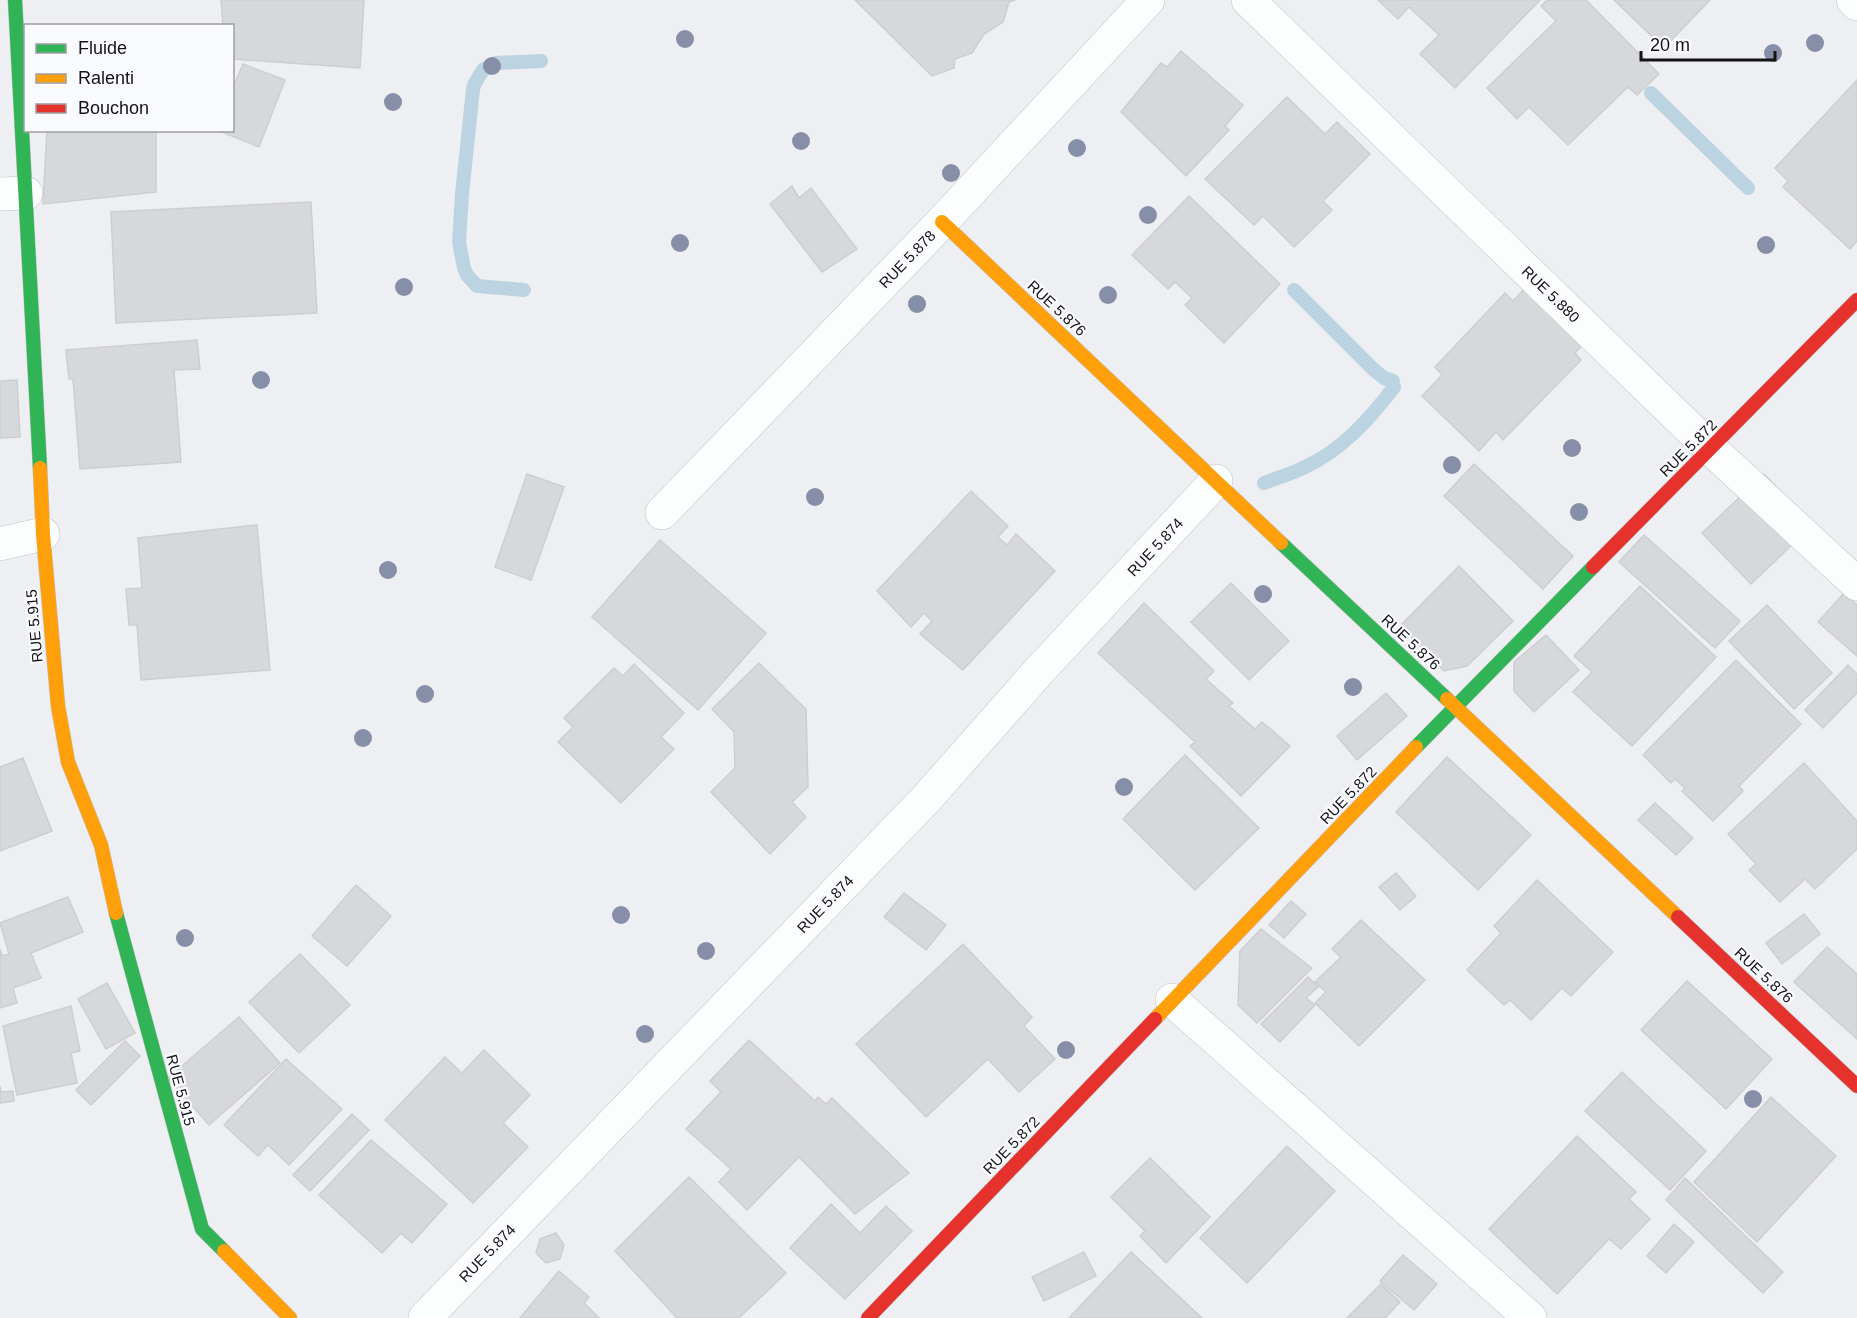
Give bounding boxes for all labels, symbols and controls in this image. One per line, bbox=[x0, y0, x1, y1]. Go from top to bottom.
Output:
legend bbox=[24, 24, 234, 132]
scale bar bbox=[1641, 24, 1774, 62]
text: 20 m bbox=[1650, 35, 1690, 55]
text: Fluide bbox=[78, 38, 127, 58]
text: Ralenti bbox=[78, 68, 134, 88]
text: Bouchon bbox=[78, 98, 149, 118]
street label: RUE 5.878 bbox=[875, 227, 939, 291]
street label: RUE 5.880 bbox=[1519, 262, 1583, 326]
street label: RUE 5.876 bbox=[1024, 277, 1090, 339]
street label: RUE 5.872 bbox=[1656, 416, 1720, 480]
street label: RUE 5.874 bbox=[1124, 514, 1186, 580]
street label: RUE 5.915 bbox=[22, 589, 46, 663]
street label: RUE 5.876 bbox=[1378, 611, 1444, 673]
street label: RUE 5.872 bbox=[1316, 763, 1380, 827]
street label: RUE 5.874 bbox=[793, 872, 857, 936]
street label: RUE 5.876 bbox=[1731, 944, 1797, 1006]
street label: RUE 5.915 bbox=[163, 1052, 199, 1128]
street label: RUE 5.872 bbox=[979, 1113, 1043, 1177]
street label: RUE 5.874 bbox=[455, 1221, 519, 1285]

